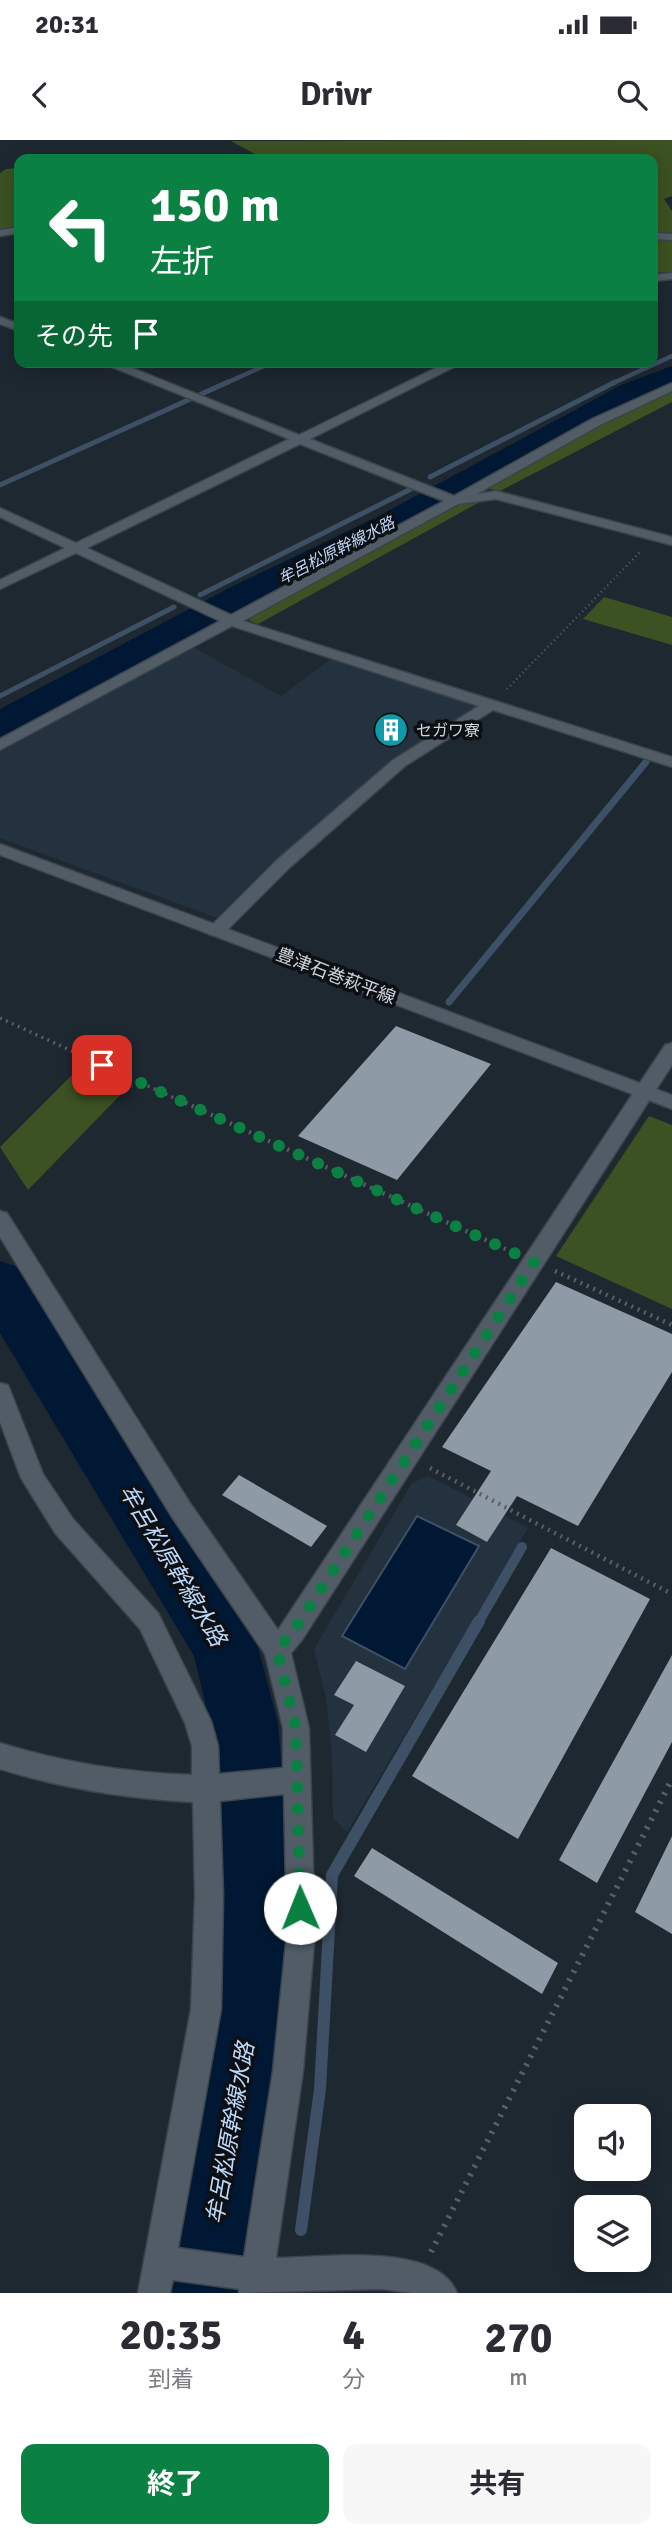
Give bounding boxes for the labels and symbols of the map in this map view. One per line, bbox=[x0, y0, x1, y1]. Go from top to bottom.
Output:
water label: 牟呂松原幹線水路 bbox=[275, 512, 400, 589]
building icon: セガワ寮 bbox=[372, 711, 410, 749]
place label: セガワ寮 bbox=[416, 721, 480, 741]
street label: 豊津石巻萩平線 bbox=[273, 943, 399, 1009]
pin bbox=[72, 1035, 132, 1095]
water label: 牟呂松原幹線水路 bbox=[113, 1479, 233, 1653]
position arrow bbox=[263, 1871, 337, 1945]
water label: 牟呂松原幹線水路 bbox=[200, 2038, 261, 2226]

